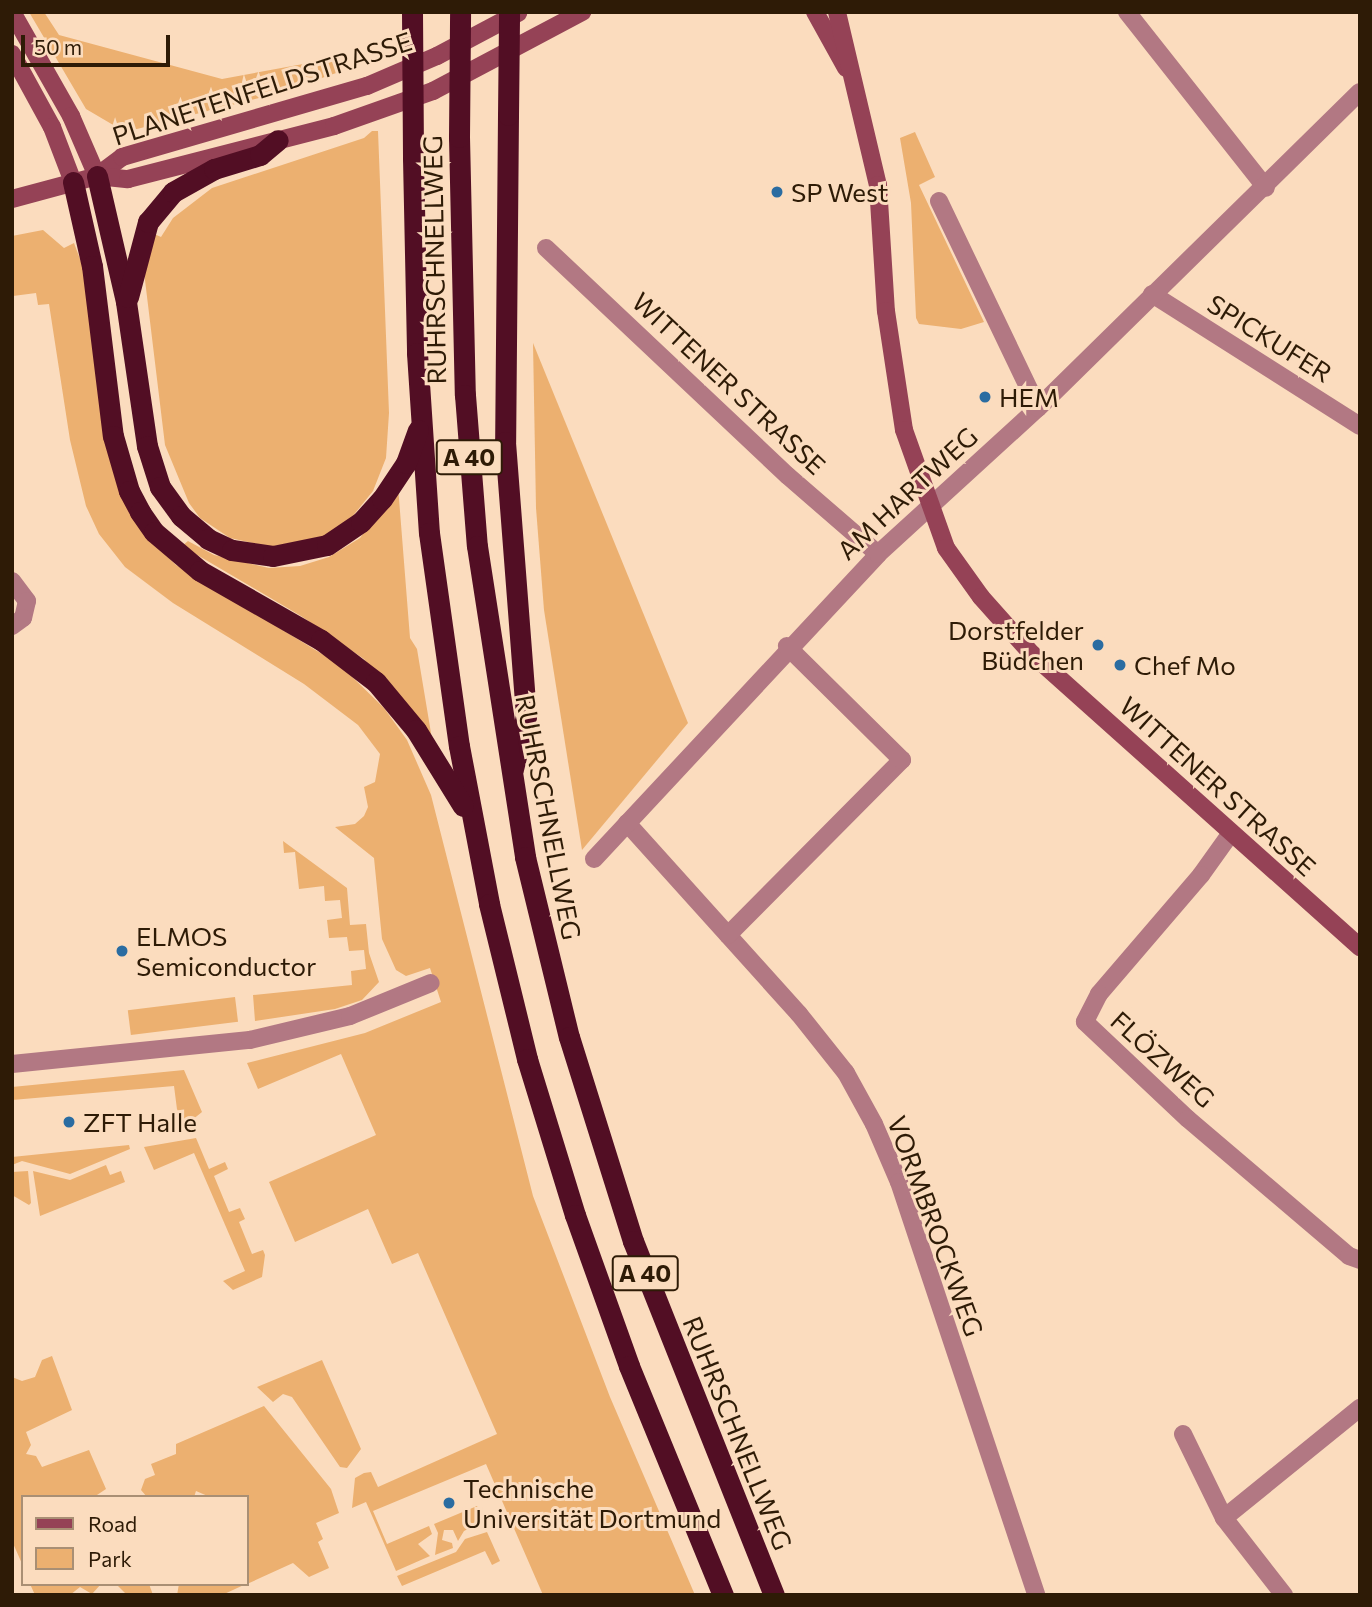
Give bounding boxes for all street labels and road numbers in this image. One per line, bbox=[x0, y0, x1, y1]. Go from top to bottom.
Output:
street label: PLANETENFELDSTRASSE bbox=[108, 25, 416, 151]
street label: RUHRSCHNELLWEG bbox=[416, 135, 452, 385]
street label: WITTENER STRASSE bbox=[626, 285, 832, 481]
street label: SPICKUFER bbox=[1202, 287, 1338, 389]
street label: AM HARTWEG bbox=[831, 420, 983, 566]
road number: A 40 bbox=[436, 436, 502, 478]
street label: WITTENER STRASSE bbox=[1114, 690, 1322, 882]
street label: RUHRSCHNELLWEG bbox=[510, 692, 588, 942]
street label: FLÖZWEG bbox=[1105, 1004, 1221, 1114]
street label: VORMBROCKWEG bbox=[882, 1112, 990, 1340]
road number: A 40 bbox=[612, 1252, 678, 1294]
street label: RUHRSCHNELLWEG bbox=[677, 1312, 799, 1554]

